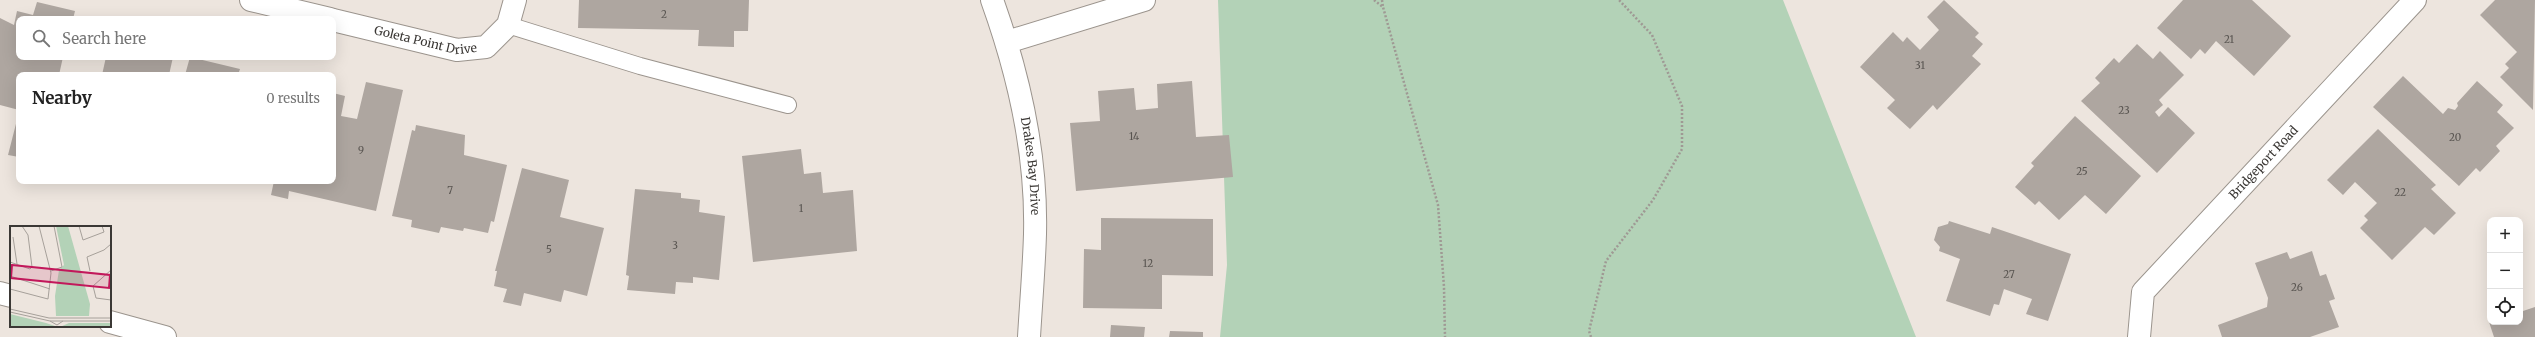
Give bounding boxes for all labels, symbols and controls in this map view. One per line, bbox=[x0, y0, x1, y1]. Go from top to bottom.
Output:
house number: 2 bbox=[661, 8, 667, 21]
search box bbox=[16, 16, 336, 60]
street label: Goleta Point Drive bbox=[373, 22, 477, 57]
icon: search bbox=[30, 27, 52, 49]
text: Search here bbox=[62, 29, 146, 48]
house number: 21 bbox=[2224, 33, 2235, 46]
house number: 31 bbox=[1915, 59, 1925, 72]
text: Nearby bbox=[32, 87, 92, 109]
text: 0 results bbox=[266, 90, 320, 107]
house number: 23 bbox=[2118, 104, 2130, 117]
street label: Drakes Bay Drive bbox=[1018, 116, 1043, 215]
street label: Bridgeport Road bbox=[2225, 123, 2301, 202]
house number: 14 bbox=[1129, 130, 1139, 143]
house number: 20 bbox=[2449, 131, 2461, 144]
house number: 9 bbox=[358, 144, 364, 157]
house number: 25 bbox=[2076, 165, 2088, 178]
house number: 7 bbox=[447, 184, 453, 197]
house number: 22 bbox=[2394, 186, 2406, 199]
house number: 1 bbox=[799, 202, 804, 215]
map controls bbox=[2487, 217, 2523, 325]
button: + bbox=[2487, 217, 2523, 253]
inset map bbox=[10, 226, 111, 327]
house number: 3 bbox=[672, 239, 678, 252]
house number: 5 bbox=[546, 243, 552, 256]
button: − bbox=[2487, 253, 2523, 289]
house number: 12 bbox=[1143, 257, 1153, 270]
house number: 27 bbox=[2003, 268, 2015, 281]
house number: 26 bbox=[2291, 281, 2303, 294]
button: locate bbox=[2487, 289, 2523, 325]

